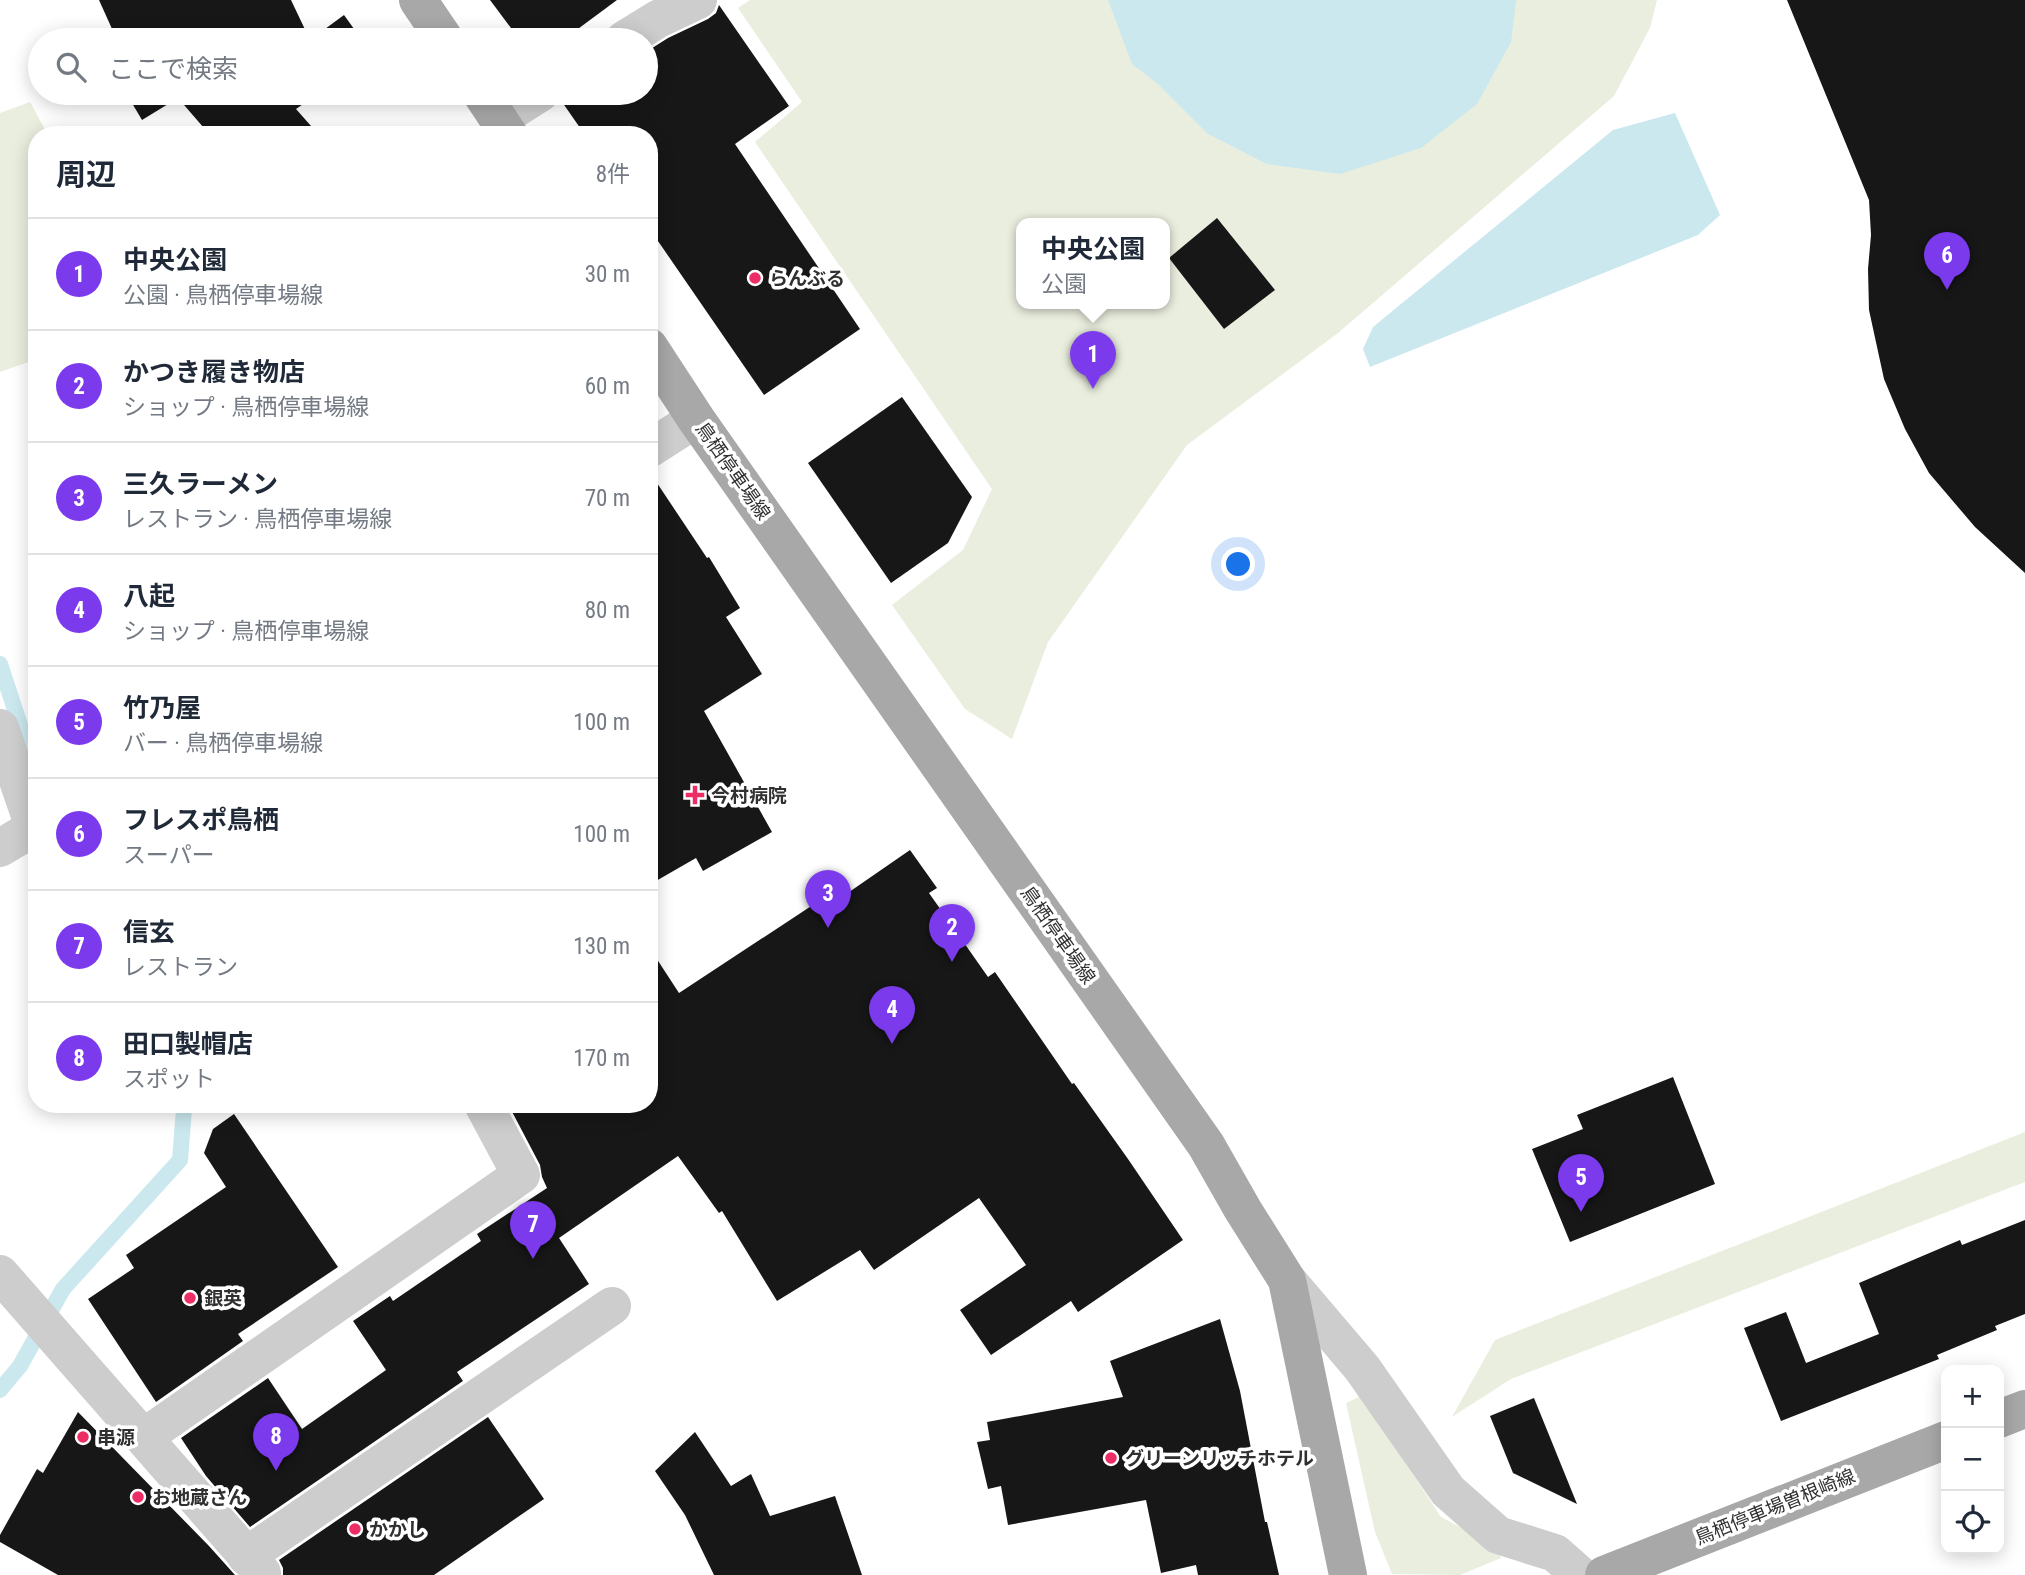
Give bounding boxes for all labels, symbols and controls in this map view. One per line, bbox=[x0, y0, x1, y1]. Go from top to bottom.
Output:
search box bbox=[28, 28, 658, 105]
icon: search bbox=[52, 48, 90, 86]
text: ここで検索 bbox=[108, 54, 238, 84]
text: 周辺 bbox=[56, 157, 116, 192]
text: 8件 bbox=[596, 161, 630, 188]
popup bbox=[1016, 218, 1170, 309]
pin: 6 bbox=[1924, 232, 1970, 290]
text: 中央公園 bbox=[1041, 234, 1145, 264]
text: 中央公園 bbox=[123, 245, 227, 275]
text: 1 bbox=[73, 261, 85, 288]
text: 30 m bbox=[585, 261, 630, 288]
place label: らんぶる bbox=[769, 267, 845, 290]
marker: らんぶる bbox=[747, 270, 763, 286]
text: 公園 bbox=[1041, 271, 1087, 298]
text: 公園 · 鳥栖停車場線 bbox=[123, 282, 323, 309]
pin: 1 bbox=[1070, 331, 1116, 389]
text: かつき履き物店 bbox=[123, 357, 305, 387]
text: 2 bbox=[73, 373, 85, 400]
text: 60 m bbox=[585, 373, 630, 400]
text: ショップ · 鳥栖停車場線 bbox=[123, 394, 369, 421]
street label: 鳥栖停車場線 bbox=[691, 418, 775, 524]
text: 三久ラーメン bbox=[123, 469, 278, 499]
text: 3 bbox=[73, 485, 85, 512]
text: 70 m bbox=[585, 485, 630, 512]
text: レストラン · 鳥栖停車場線 bbox=[123, 506, 392, 533]
your location bbox=[1221, 547, 1255, 581]
text: 八起 bbox=[123, 581, 175, 611]
text: 4 bbox=[73, 597, 85, 624]
text: 80 m bbox=[585, 597, 630, 624]
text: ショップ · 鳥栖停車場線 bbox=[123, 618, 369, 645]
text: 竹乃屋 bbox=[123, 693, 201, 723]
text: 5 bbox=[73, 709, 85, 736]
text: 100 m bbox=[573, 709, 630, 736]
text: バー · 鳥栖停車場線 bbox=[123, 730, 323, 757]
place label: 今村病院 bbox=[711, 784, 787, 807]
marker: 今村病院 bbox=[685, 785, 705, 805]
text: フレスポ鳥栖 bbox=[123, 805, 279, 835]
text: 6 bbox=[73, 821, 85, 848]
text: 100 m bbox=[573, 821, 630, 848]
text: スーパー bbox=[123, 842, 215, 869]
pin: 3 bbox=[805, 870, 851, 928]
street label: 鳥栖停車場線 bbox=[1016, 882, 1100, 988]
pin: 2 bbox=[929, 904, 975, 962]
text: 信玄 bbox=[123, 917, 175, 947]
text: 7 bbox=[73, 933, 85, 960]
text: 130 m bbox=[573, 933, 630, 960]
text: レストラン bbox=[123, 954, 238, 981]
pin: 4 bbox=[869, 986, 915, 1044]
text: 田口製帽店 bbox=[123, 1029, 253, 1059]
text: 8 bbox=[73, 1045, 85, 1072]
text: 170 m bbox=[573, 1045, 630, 1072]
text: スポット bbox=[123, 1066, 215, 1093]
pin: 5 bbox=[1558, 1154, 1604, 1212]
pin: 7 bbox=[510, 1201, 556, 1259]
place label: 銀英 bbox=[204, 1287, 242, 1310]
marker: 銀英 bbox=[182, 1290, 198, 1306]
map controls bbox=[1941, 1365, 2004, 1554]
button: + bbox=[1941, 1365, 2004, 1428]
pin: 8 bbox=[253, 1413, 299, 1471]
place label: 串源 bbox=[97, 1426, 135, 1449]
button: − bbox=[1941, 1428, 2004, 1491]
marker: 串源 bbox=[75, 1429, 91, 1445]
place label: グリーンリッチホテル bbox=[1125, 1447, 1314, 1470]
marker: グリーンリッチホテル bbox=[1103, 1450, 1119, 1466]
street label: 鳥栖停車場曽根崎線 bbox=[1691, 1464, 1859, 1550]
place label: お地蔵さん bbox=[152, 1486, 247, 1509]
marker: お地蔵さん bbox=[130, 1489, 146, 1505]
button: locate bbox=[1941, 1491, 2004, 1554]
place label: かかし bbox=[369, 1518, 426, 1541]
marker: かかし bbox=[347, 1521, 363, 1537]

